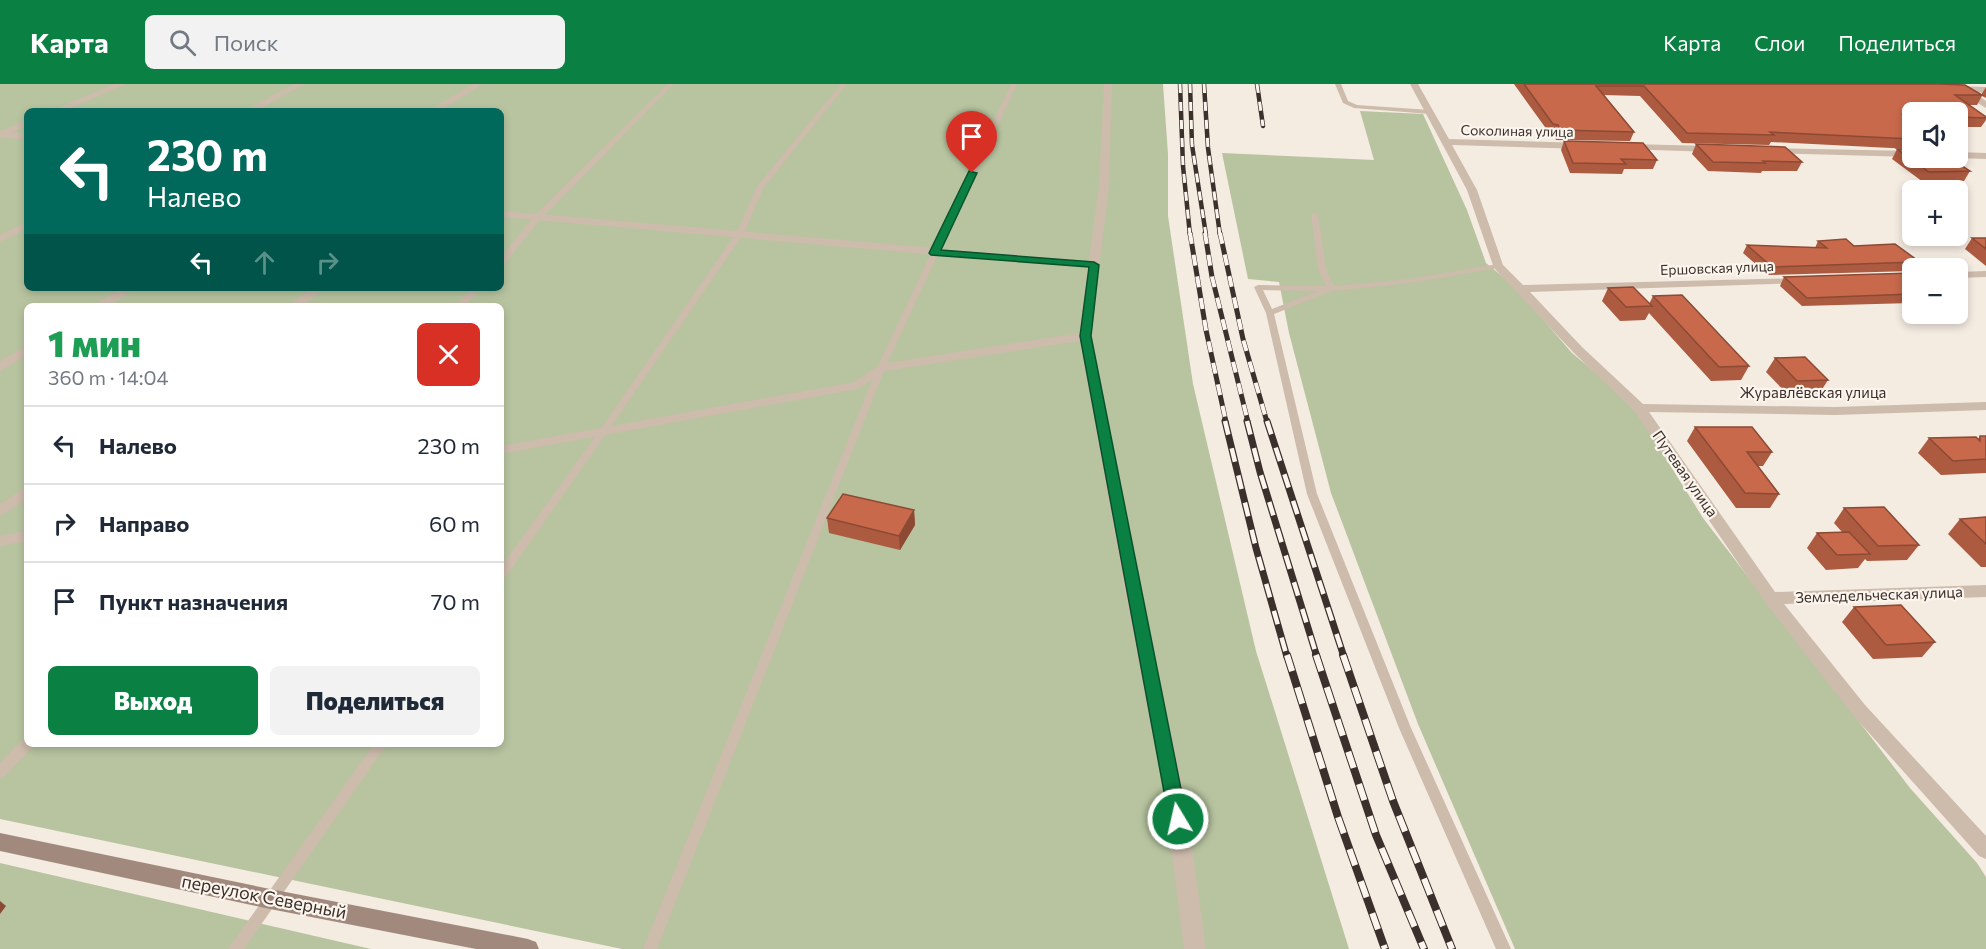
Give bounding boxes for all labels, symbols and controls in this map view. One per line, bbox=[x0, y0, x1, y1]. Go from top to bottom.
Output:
search box bbox=[145, 15, 565, 69]
text: Карта bbox=[30, 25, 109, 59]
icon: search bbox=[166, 26, 199, 59]
text: Поиск bbox=[214, 29, 278, 56]
text: Карта bbox=[1663, 30, 1721, 55]
text: Слои bbox=[1754, 30, 1805, 55]
text: Поделиться bbox=[1838, 30, 1956, 55]
map controls bbox=[1902, 102, 1968, 324]
button: sound bbox=[1902, 102, 1968, 168]
pin bbox=[946, 111, 997, 173]
icon: arrive bbox=[955, 120, 988, 153]
street label: Соколиная улица bbox=[1460, 121, 1574, 140]
text: 230 m bbox=[147, 128, 268, 180]
icon: left bbox=[48, 132, 126, 210]
text: Налево bbox=[147, 180, 242, 213]
button: + bbox=[1902, 180, 1968, 246]
icon: left bbox=[185, 246, 218, 279]
icon: ahead bbox=[248, 246, 281, 279]
icon: right bbox=[311, 246, 344, 279]
street label: Ершовская улица bbox=[1660, 257, 1774, 278]
button: − bbox=[1902, 258, 1968, 324]
text: 1 мин bbox=[48, 320, 141, 364]
button: close bbox=[417, 323, 480, 386]
text: 360 m · 14:04 bbox=[48, 365, 169, 389]
street label: Журавлёвская улица bbox=[1740, 383, 1886, 401]
street label: Путевая улица bbox=[1649, 427, 1722, 520]
icon: left bbox=[48, 429, 81, 462]
text: Налево bbox=[99, 432, 177, 459]
text: 230 m bbox=[417, 432, 480, 459]
icon: right bbox=[48, 507, 81, 540]
text: Направо bbox=[99, 510, 189, 537]
text: 60 m bbox=[429, 510, 480, 537]
street label: Земледельческая улица bbox=[1795, 582, 1963, 606]
icon: arrive bbox=[48, 585, 81, 618]
text: Пункт назначения bbox=[99, 588, 288, 615]
text: 70 m bbox=[431, 588, 480, 615]
button: Выход bbox=[48, 666, 258, 735]
button: Поделиться bbox=[270, 666, 480, 735]
position arrow bbox=[1146, 787, 1210, 851]
street label: переулок Северный bbox=[180, 869, 349, 923]

